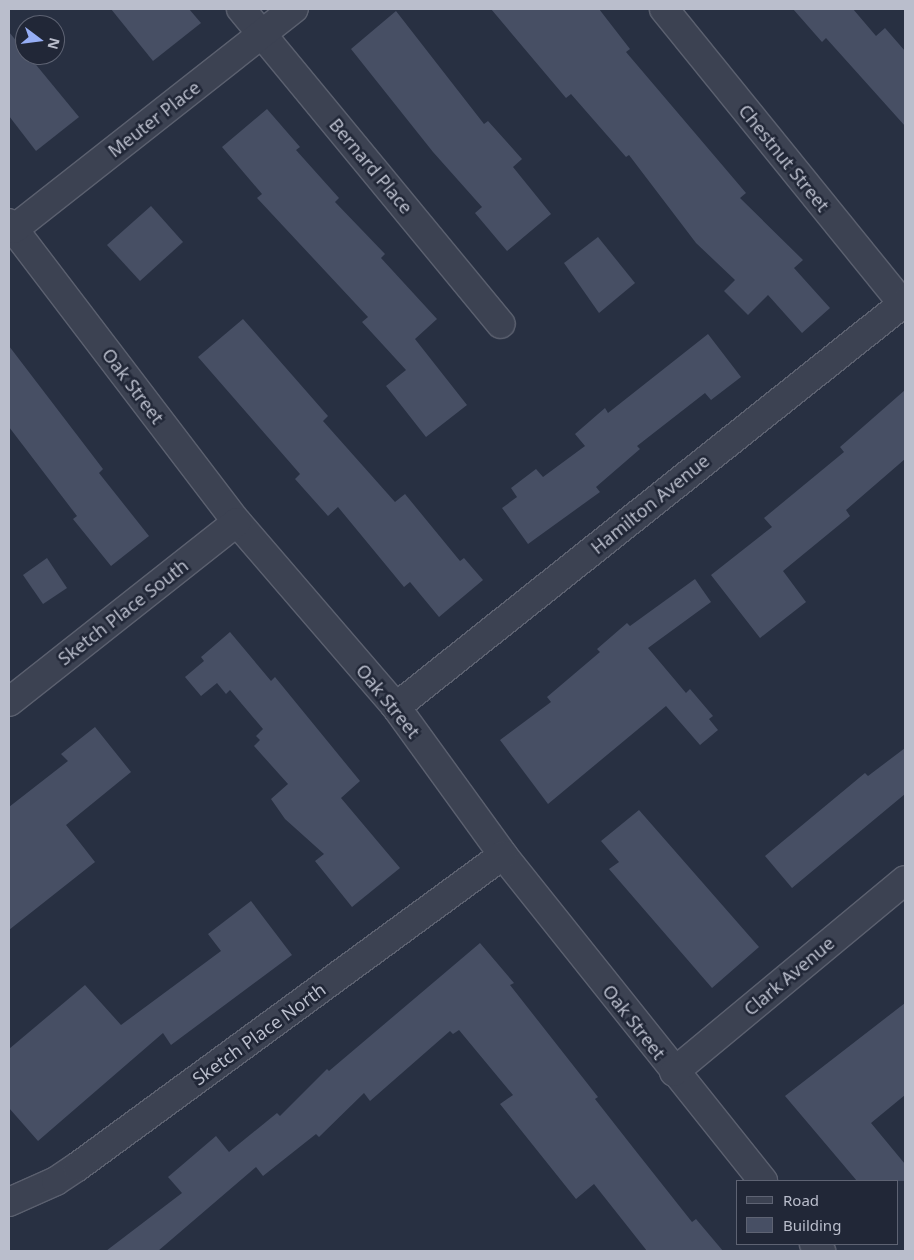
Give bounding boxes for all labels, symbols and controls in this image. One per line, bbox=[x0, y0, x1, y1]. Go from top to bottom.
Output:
north arrow bbox=[15, 15, 65, 65]
text: N bbox=[43, 36, 65, 52]
street label: Meuter Place bbox=[104, 76, 204, 162]
street label: Chestnut Street bbox=[734, 100, 834, 216]
street label: Bernard Place bbox=[325, 114, 417, 218]
street label: Oak Street bbox=[98, 344, 168, 428]
street label: Hamilton Avenue bbox=[586, 450, 714, 558]
street label: Sketch Place South bbox=[54, 554, 192, 670]
street label: Oak Street bbox=[352, 660, 424, 742]
street label: Clark Avenue bbox=[740, 932, 838, 1020]
street label: Sketch Place North bbox=[188, 978, 330, 1090]
street label: Oak Street bbox=[598, 980, 670, 1064]
legend bbox=[736, 1180, 899, 1245]
text: Road bbox=[783, 1190, 819, 1210]
text: Building bbox=[783, 1215, 841, 1235]

